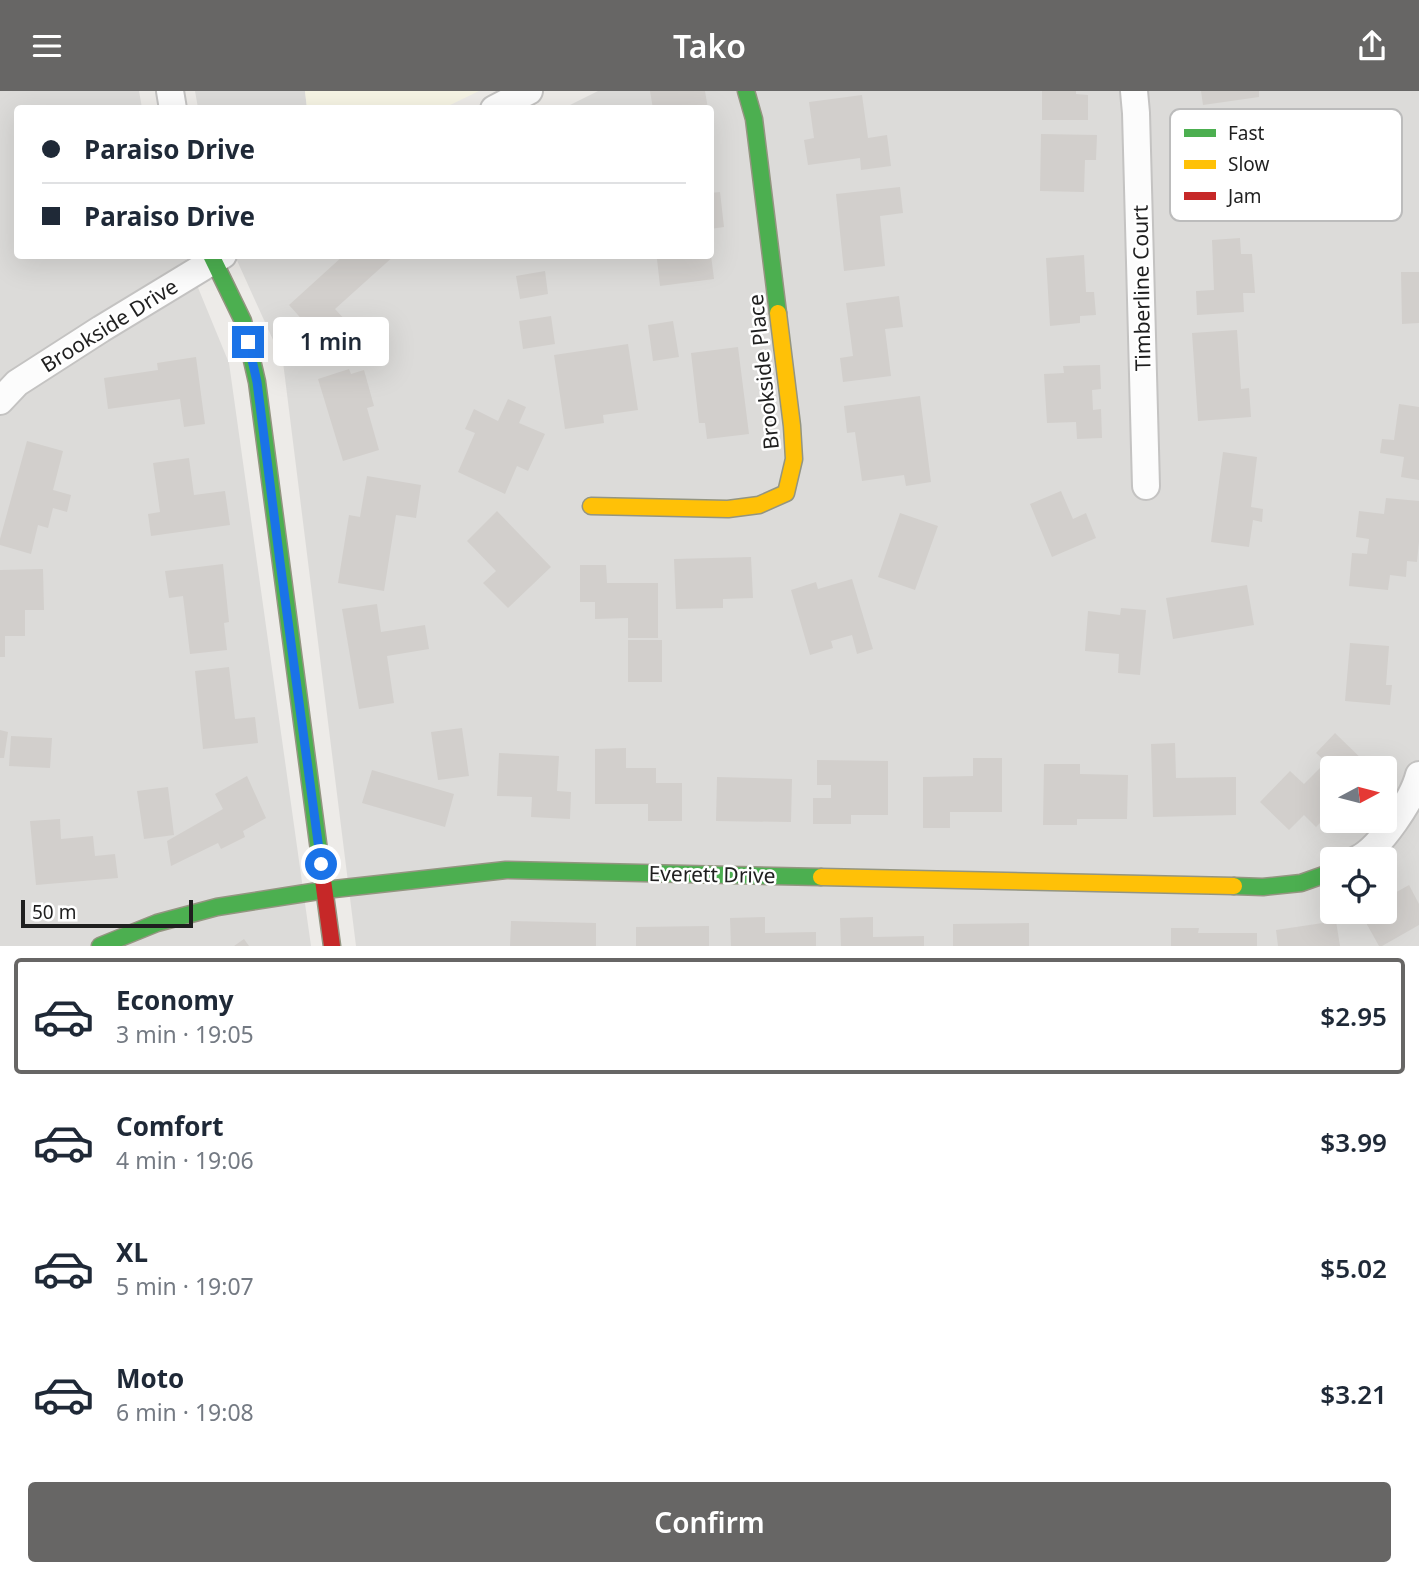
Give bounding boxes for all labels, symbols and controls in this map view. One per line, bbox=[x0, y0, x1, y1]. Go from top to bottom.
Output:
text: Tako bbox=[673, 24, 746, 67]
icon: menu bbox=[28, 27, 66, 65]
icon: share bbox=[1353, 27, 1391, 65]
legend bbox=[1170, 109, 1402, 221]
text: Fast bbox=[1228, 120, 1265, 146]
text: Paraiso Drive bbox=[84, 131, 255, 167]
text: Slow bbox=[1228, 151, 1269, 177]
text: Jam bbox=[1226, 183, 1262, 209]
text: Paraiso Drive bbox=[84, 198, 255, 234]
street label: Timberline Court bbox=[1126, 204, 1156, 371]
street label: Brookside Drive bbox=[35, 272, 183, 378]
street label: Brookside Place bbox=[741, 293, 785, 451]
callout: 1 min bbox=[272, 317, 388, 367]
text: 1 min bbox=[300, 325, 362, 357]
route end bbox=[232, 326, 264, 358]
north arrow bbox=[1320, 756, 1396, 833]
map controls bbox=[1320, 756, 1397, 924]
button: locate bbox=[1320, 847, 1397, 924]
route start bbox=[305, 848, 337, 880]
street label: Everett Drive bbox=[648, 859, 776, 889]
scale bar bbox=[21, 897, 192, 929]
text: 50 m bbox=[32, 899, 76, 925]
text: Economy bbox=[116, 982, 234, 1018]
icon: car bbox=[32, 985, 95, 1048]
text: $2.95 bbox=[1320, 998, 1387, 1034]
text: 3 min · 19:05 bbox=[116, 1018, 254, 1050]
text: Comfort bbox=[116, 1108, 224, 1144]
icon: car bbox=[32, 1111, 95, 1174]
text: $3.99 bbox=[1320, 1124, 1387, 1160]
text: 4 min · 19:06 bbox=[116, 1144, 254, 1176]
text: XL bbox=[116, 1234, 148, 1270]
icon: car bbox=[32, 1237, 95, 1300]
text: $5.02 bbox=[1320, 1250, 1387, 1286]
text: 5 min · 19:07 bbox=[116, 1270, 254, 1302]
text: Moto bbox=[116, 1360, 184, 1396]
icon: car bbox=[32, 1363, 95, 1426]
text: $3.21 bbox=[1320, 1376, 1387, 1412]
text: 6 min · 19:08 bbox=[116, 1396, 254, 1428]
button: Confirm bbox=[28, 1482, 1391, 1562]

